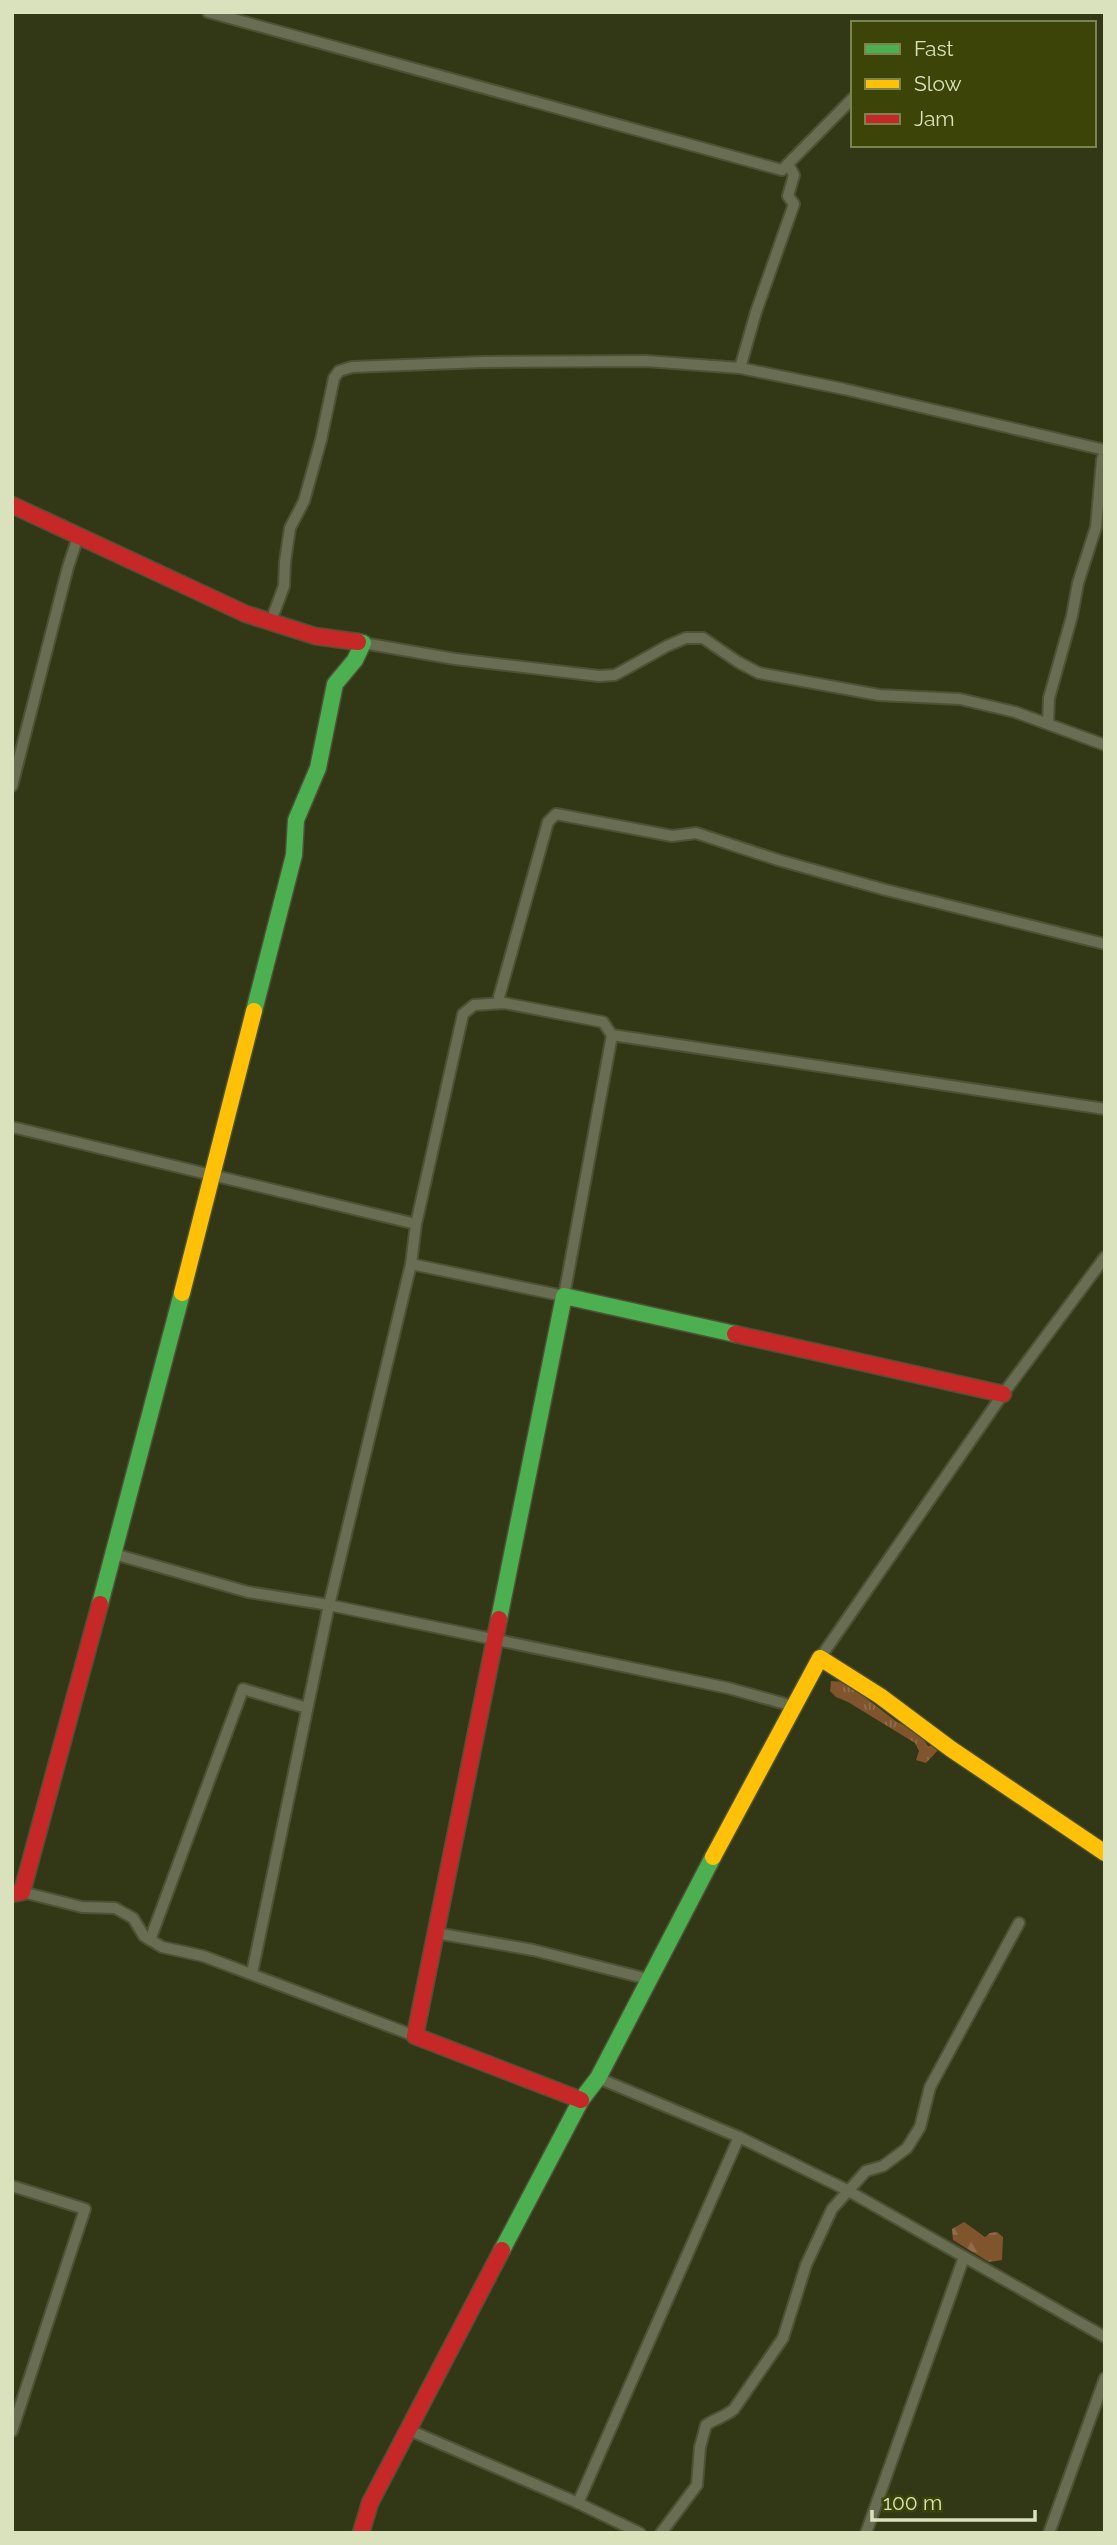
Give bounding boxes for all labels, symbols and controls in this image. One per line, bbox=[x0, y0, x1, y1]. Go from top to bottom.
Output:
legend bbox=[851, 21, 1096, 147]
text: Fast bbox=[914, 36, 954, 61]
text: Slow bbox=[914, 71, 962, 96]
text: Jam bbox=[914, 106, 955, 131]
scale bar bbox=[872, 2478, 1035, 2522]
text: 100 m bbox=[883, 2490, 942, 2515]

